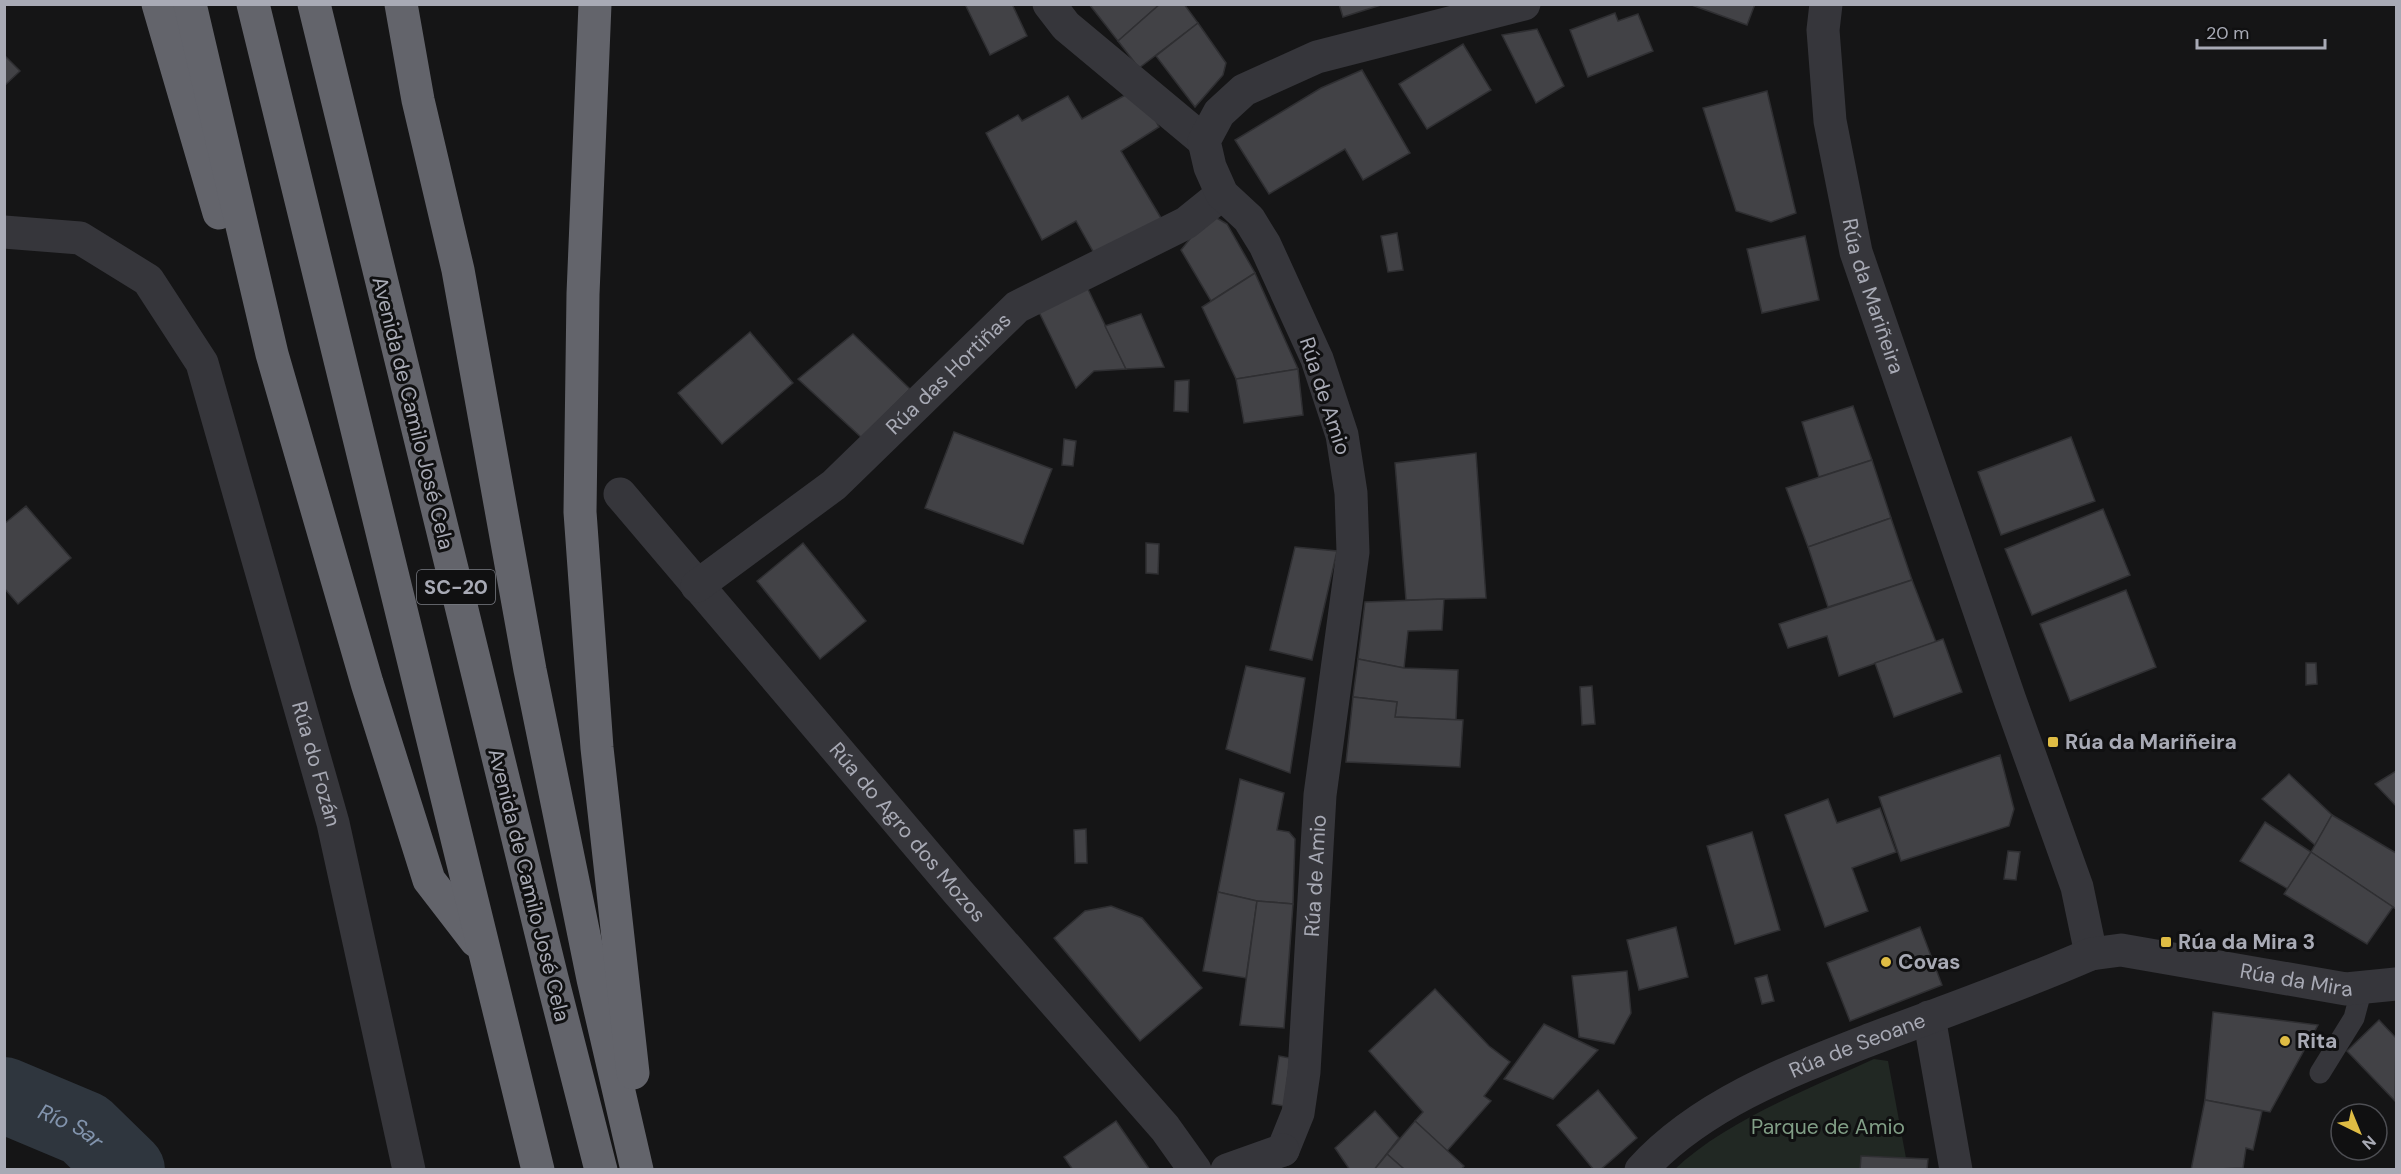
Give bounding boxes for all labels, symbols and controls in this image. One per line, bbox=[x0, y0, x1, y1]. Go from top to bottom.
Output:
scale bar bbox=[2197, 12, 2324, 50]
text: 20 m bbox=[2206, 21, 2249, 45]
street label: Rúa da Mariñeira bbox=[1836, 216, 1911, 378]
street label: Avenida de Camilo José Cela bbox=[366, 274, 460, 552]
street label: Rúa das Hortiñas bbox=[880, 306, 1017, 441]
street label: Rúa de Amio bbox=[1293, 333, 1357, 459]
road number: SC-20 bbox=[417, 570, 495, 604]
street label: Rúa do Fozán bbox=[285, 698, 347, 830]
place label: Rúa da Mariñeira bbox=[2065, 728, 2237, 756]
marker: Rúa da Mariñeira bbox=[2046, 735, 2060, 749]
street label: Rúa do Agro dos Mozos bbox=[823, 736, 992, 928]
street label: Avenida de Camilo José Cela bbox=[482, 746, 576, 1024]
street label: Rúa de Amio bbox=[1298, 814, 1333, 938]
place label: Rúa da Mira 3 bbox=[2178, 928, 2315, 956]
marker: Rúa da Mira 3 bbox=[2159, 935, 2173, 949]
place label: Covas bbox=[1898, 948, 1961, 976]
marker: Covas bbox=[1879, 955, 1893, 969]
street label: Rúa da Mira bbox=[2238, 957, 2354, 1003]
street label: Rúa de Seoane bbox=[1785, 1006, 1929, 1085]
place label: Rita bbox=[2297, 1027, 2337, 1055]
marker: Rita bbox=[2278, 1034, 2292, 1048]
water label: Río Sar bbox=[34, 1097, 111, 1155]
north arrow bbox=[2329, 1102, 2389, 1162]
park label: Parque de Amio bbox=[1751, 1113, 1905, 1141]
text: N bbox=[2357, 1131, 2380, 1154]

